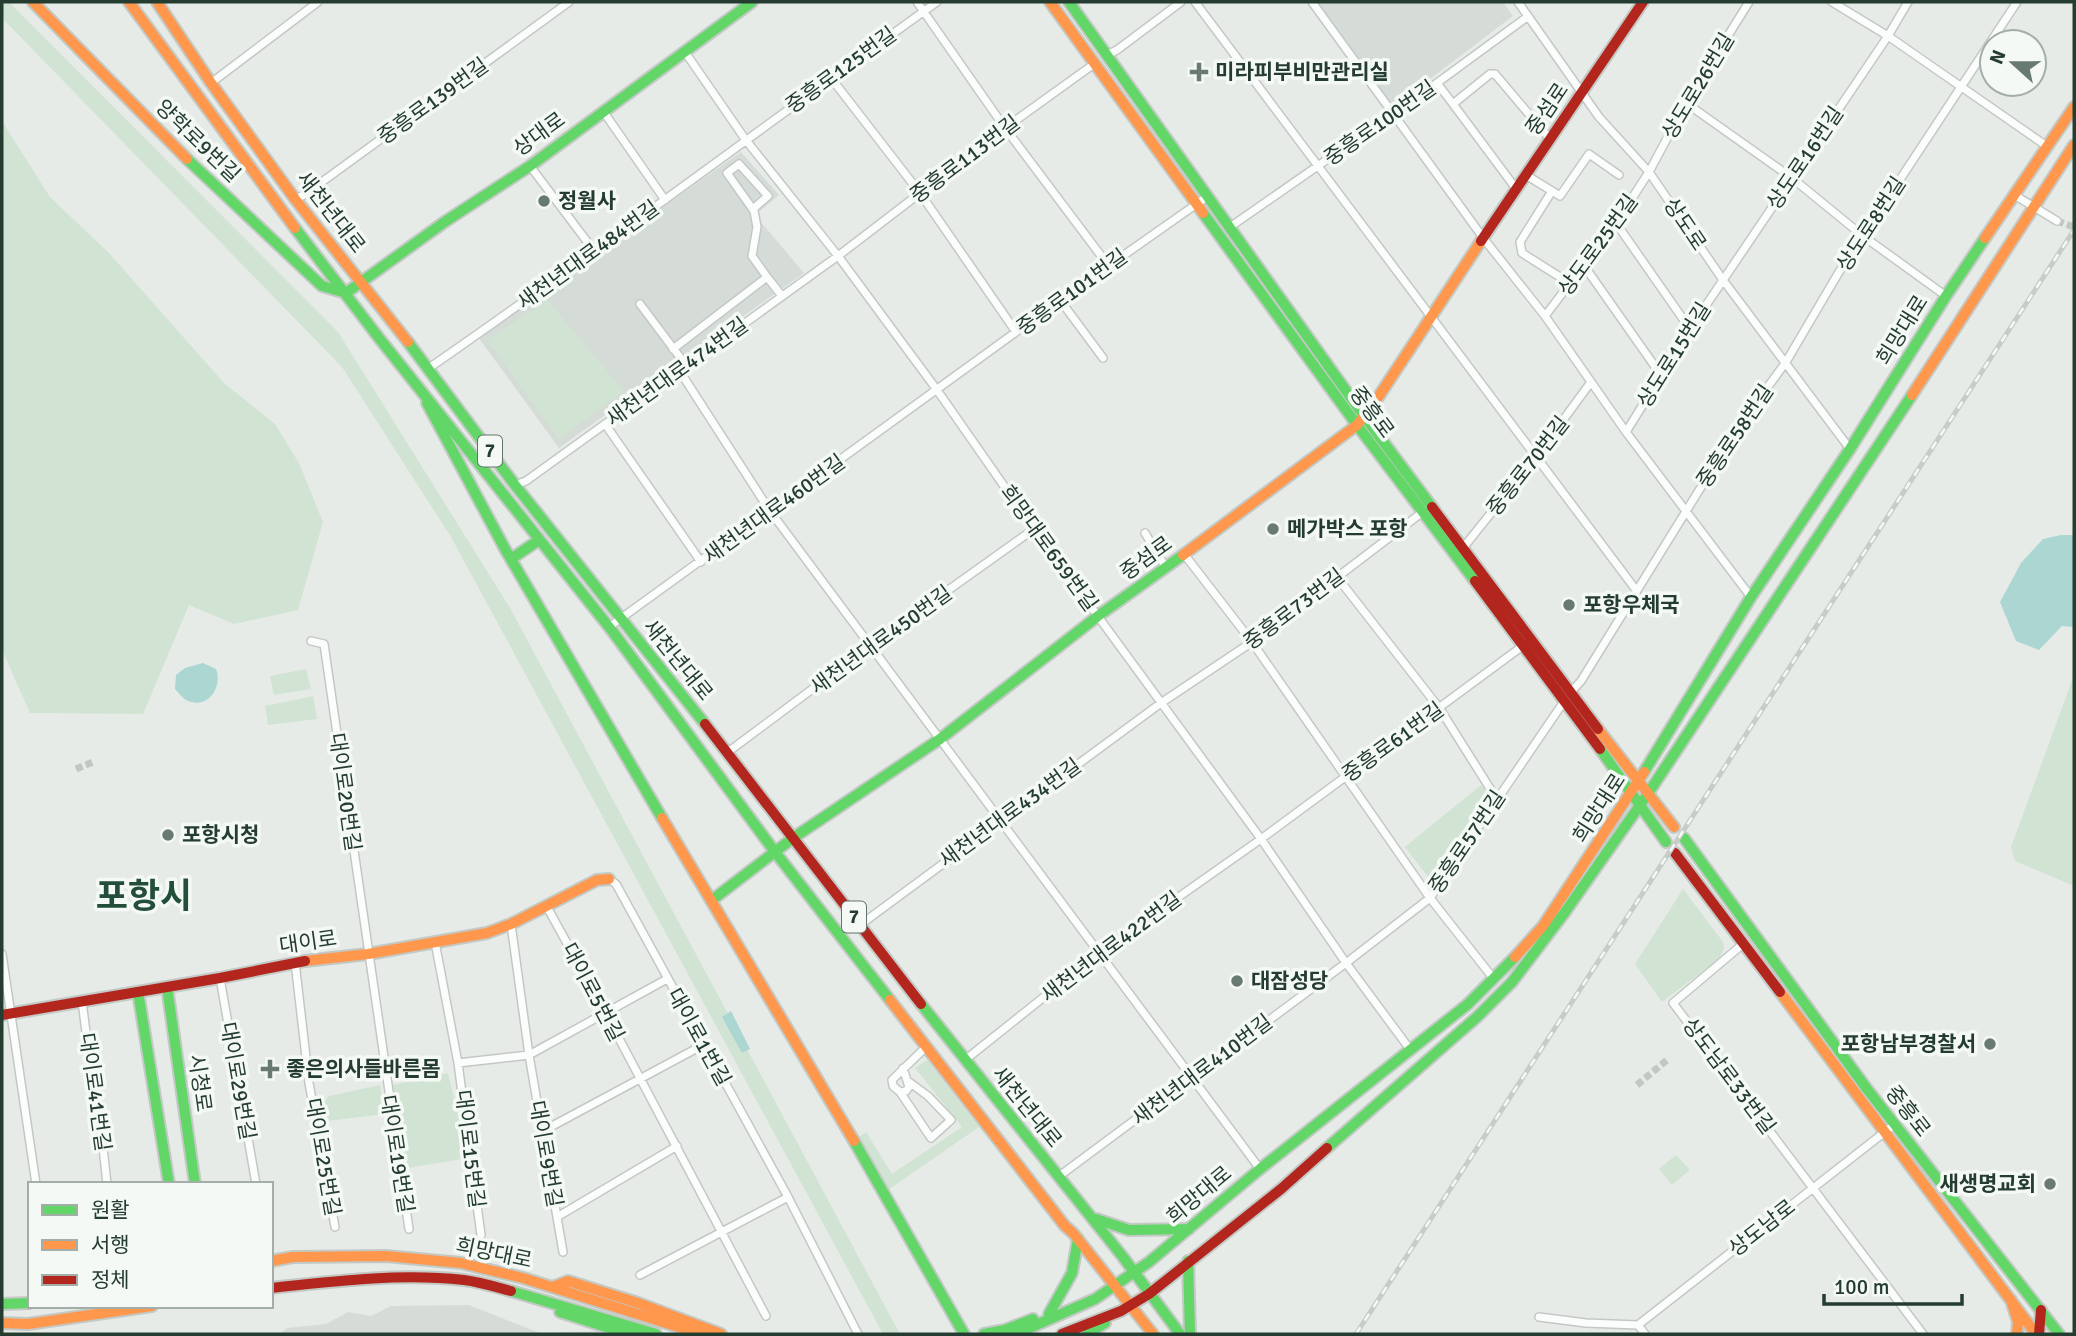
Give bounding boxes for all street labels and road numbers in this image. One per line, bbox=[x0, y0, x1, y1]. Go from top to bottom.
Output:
street label: 중흥로125번길 bbox=[781, 21, 901, 119]
street label: 상도로26번길 bbox=[1656, 28, 1740, 144]
street label: 중흥로139번길 bbox=[373, 52, 493, 150]
street label: 중흥로100번길 bbox=[1319, 75, 1441, 171]
street label: 중섬로 bbox=[1520, 78, 1574, 140]
street label: 양학로9번길 bbox=[150, 94, 246, 188]
street label: 상도로16번길 bbox=[1761, 101, 1849, 215]
street label: 상대로 bbox=[508, 106, 570, 162]
street label: 중흥로113번길 bbox=[905, 109, 1025, 209]
street label: 새천년대로 bbox=[291, 166, 371, 258]
street label: 상도로8번길 bbox=[1831, 172, 1911, 276]
street label: 상도로25번길 bbox=[1552, 189, 1644, 301]
street label: 상도로 bbox=[1658, 193, 1712, 255]
street label: 새천년대로484번길 bbox=[512, 195, 664, 315]
street label: 중흥로101번길 bbox=[1012, 243, 1132, 341]
street label: 희망대로 bbox=[1870, 290, 1934, 370]
street label: 상도로15번길 bbox=[1631, 298, 1717, 412]
street label: 새천년대로474번길 bbox=[601, 312, 753, 432]
street label: 중흥로58번길 bbox=[1691, 379, 1779, 493]
street label: 중흥로 bbox=[1344, 381, 1400, 443]
street label: 중흥로70번길 bbox=[1481, 411, 1575, 521]
road number: 7 bbox=[478, 436, 502, 466]
street label: 새천년대로460번길 bbox=[698, 449, 850, 569]
street label: 희망대로659번길 bbox=[994, 480, 1104, 616]
street label: 중섬로 bbox=[1115, 530, 1177, 586]
street label: 중흥로73번길 bbox=[1239, 563, 1349, 655]
street label: 새천년대로450번길 bbox=[805, 580, 957, 700]
street label: 새천년대로 bbox=[637, 614, 719, 706]
street label: 중흥로61번길 bbox=[1337, 696, 1449, 788]
street label: 대이로20번길 bbox=[324, 731, 366, 853]
street label: 새천년대로434번길 bbox=[934, 753, 1086, 873]
street label: 희망대로 bbox=[1567, 769, 1631, 847]
street label: 중흥로57번길 bbox=[1423, 785, 1511, 899]
street label: 새천년대로422번길 bbox=[1036, 886, 1186, 1008]
road number: 7 bbox=[842, 902, 866, 932]
street label: 대이로 bbox=[277, 925, 339, 959]
street label: 대이로5번길 bbox=[556, 938, 630, 1046]
street label: 대이로1번길 bbox=[661, 983, 737, 1091]
street label: 새천년대로410번길 bbox=[1127, 1009, 1277, 1131]
street label: 상도남로33번길 bbox=[1677, 1013, 1781, 1139]
street label: 대이로29번길 bbox=[215, 1020, 261, 1142]
street label: 대이로41번길 bbox=[74, 1031, 116, 1153]
street label: 시청로 bbox=[183, 1052, 217, 1114]
street label: 새천년대로 bbox=[986, 1061, 1068, 1153]
street label: 중흥로 bbox=[1880, 1080, 1936, 1142]
street label: 대이로15번길 bbox=[450, 1088, 490, 1210]
street label: 대이로19번길 bbox=[375, 1093, 419, 1215]
street label: 대이로25번길 bbox=[300, 1096, 346, 1218]
street label: 대이로9번길 bbox=[524, 1099, 568, 1209]
street label: 희망대로 bbox=[1161, 1160, 1237, 1230]
street label: 상도남로 bbox=[1724, 1194, 1800, 1262]
street label: 희망대로 bbox=[454, 1232, 534, 1274]

